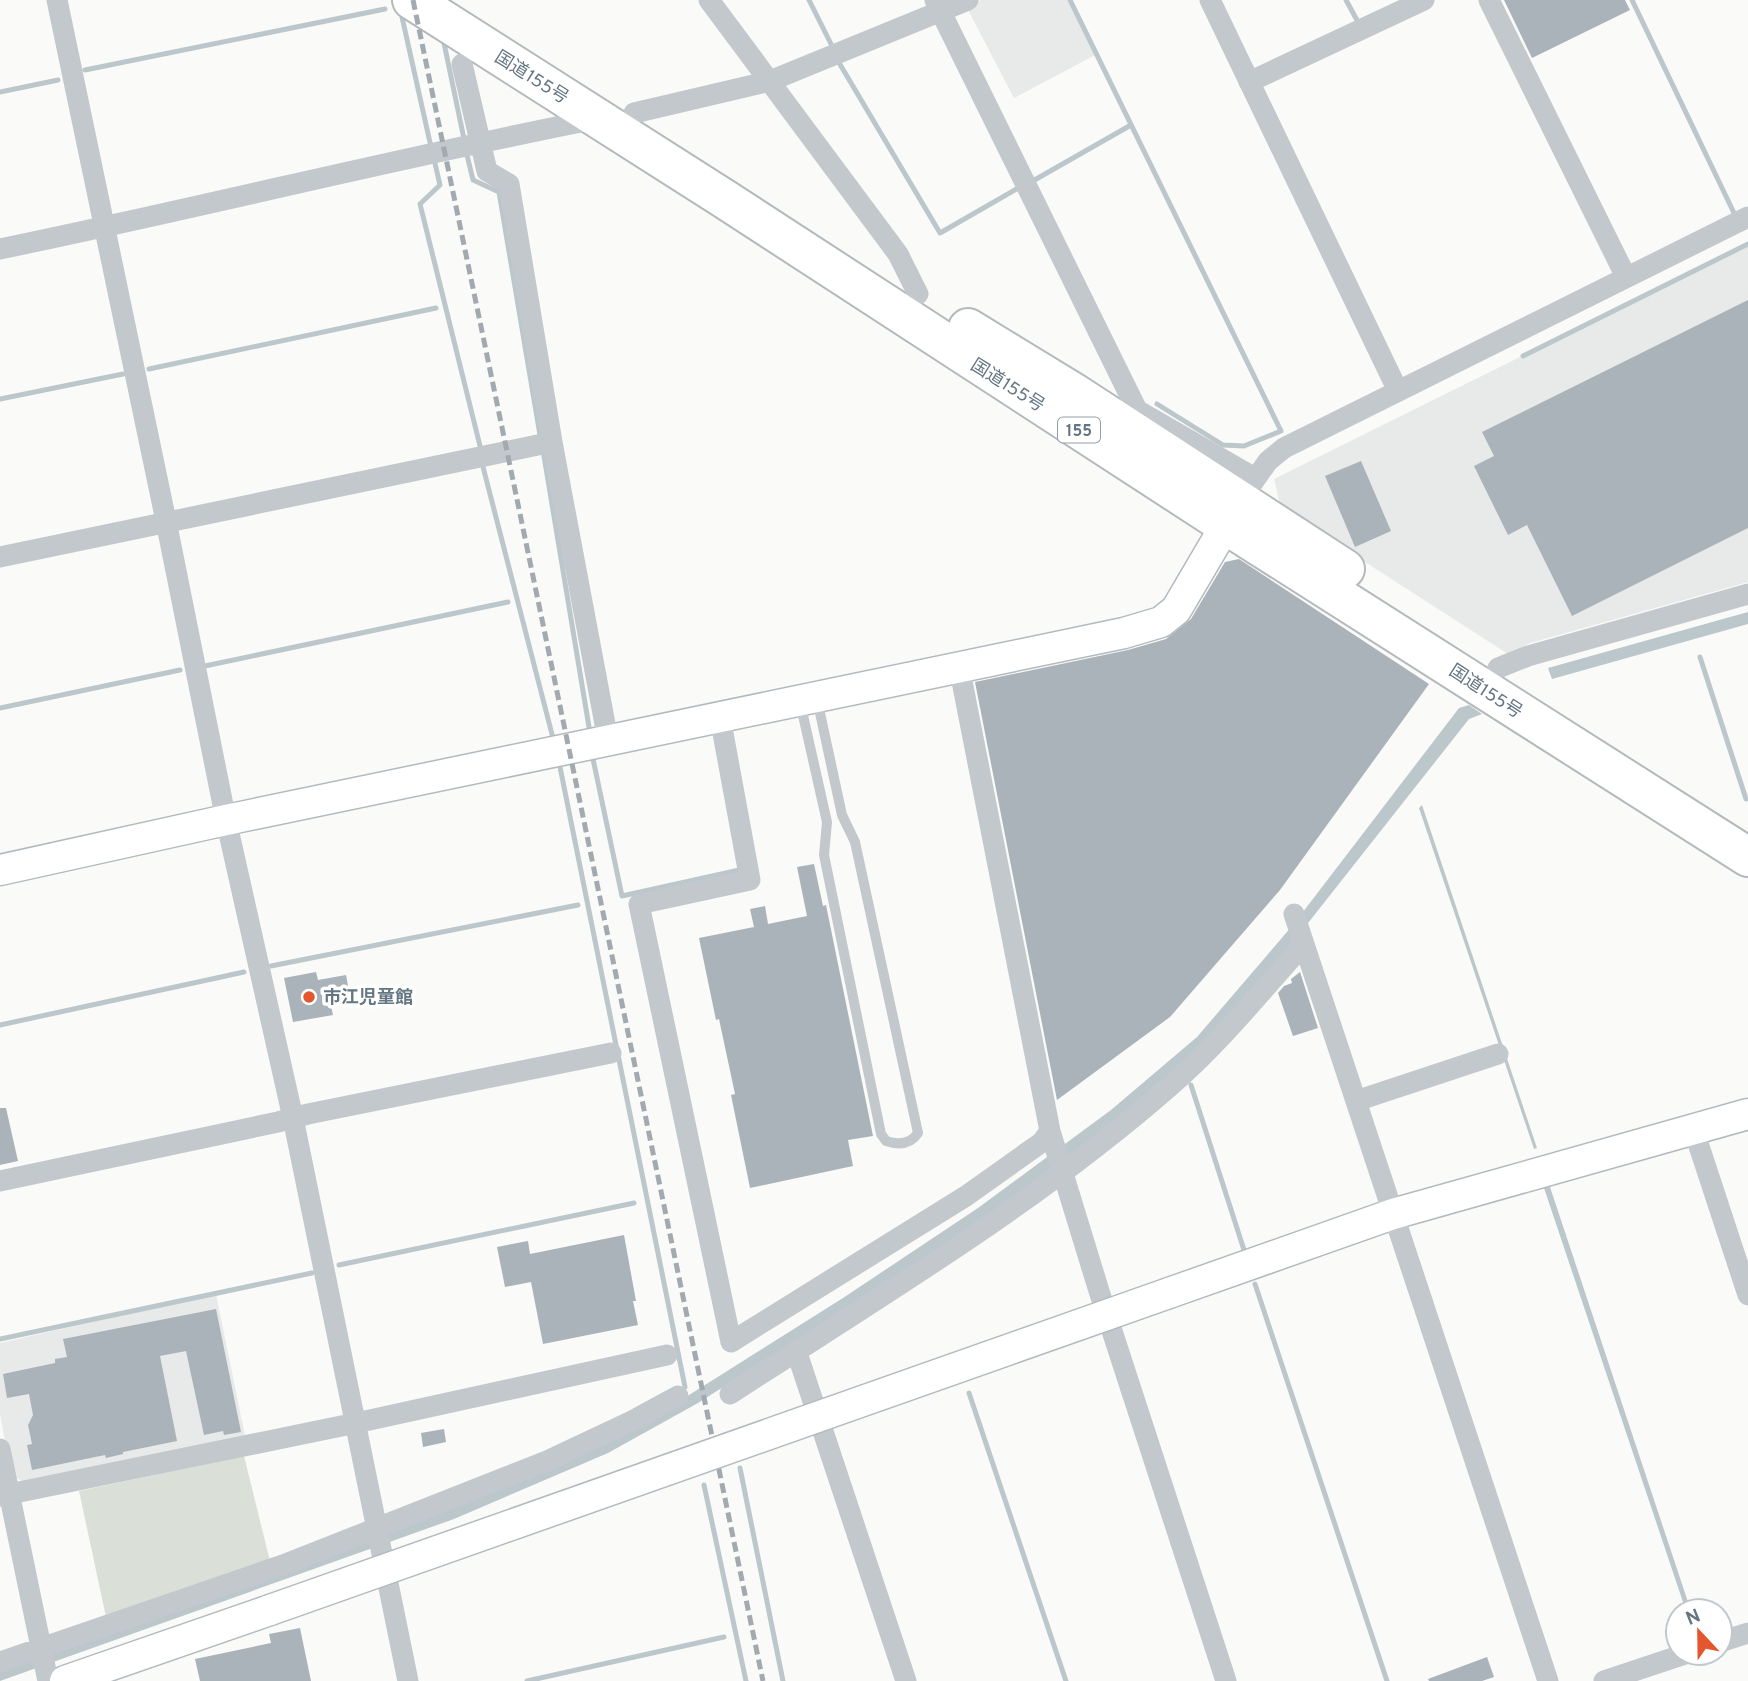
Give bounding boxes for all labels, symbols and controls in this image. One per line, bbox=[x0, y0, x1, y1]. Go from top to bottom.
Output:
street label: 国道155号 bbox=[490, 47, 573, 110]
street label: 国道155号 bbox=[966, 355, 1049, 418]
road number: 155 bbox=[1058, 418, 1100, 442]
street label: 国道155号 bbox=[1444, 660, 1526, 725]
place label: 市江児童館 bbox=[323, 987, 413, 1010]
marker: 市江児童館 bbox=[301, 989, 317, 1005]
north arrow bbox=[1664, 1597, 1734, 1667]
text: N bbox=[1683, 1604, 1704, 1632]

